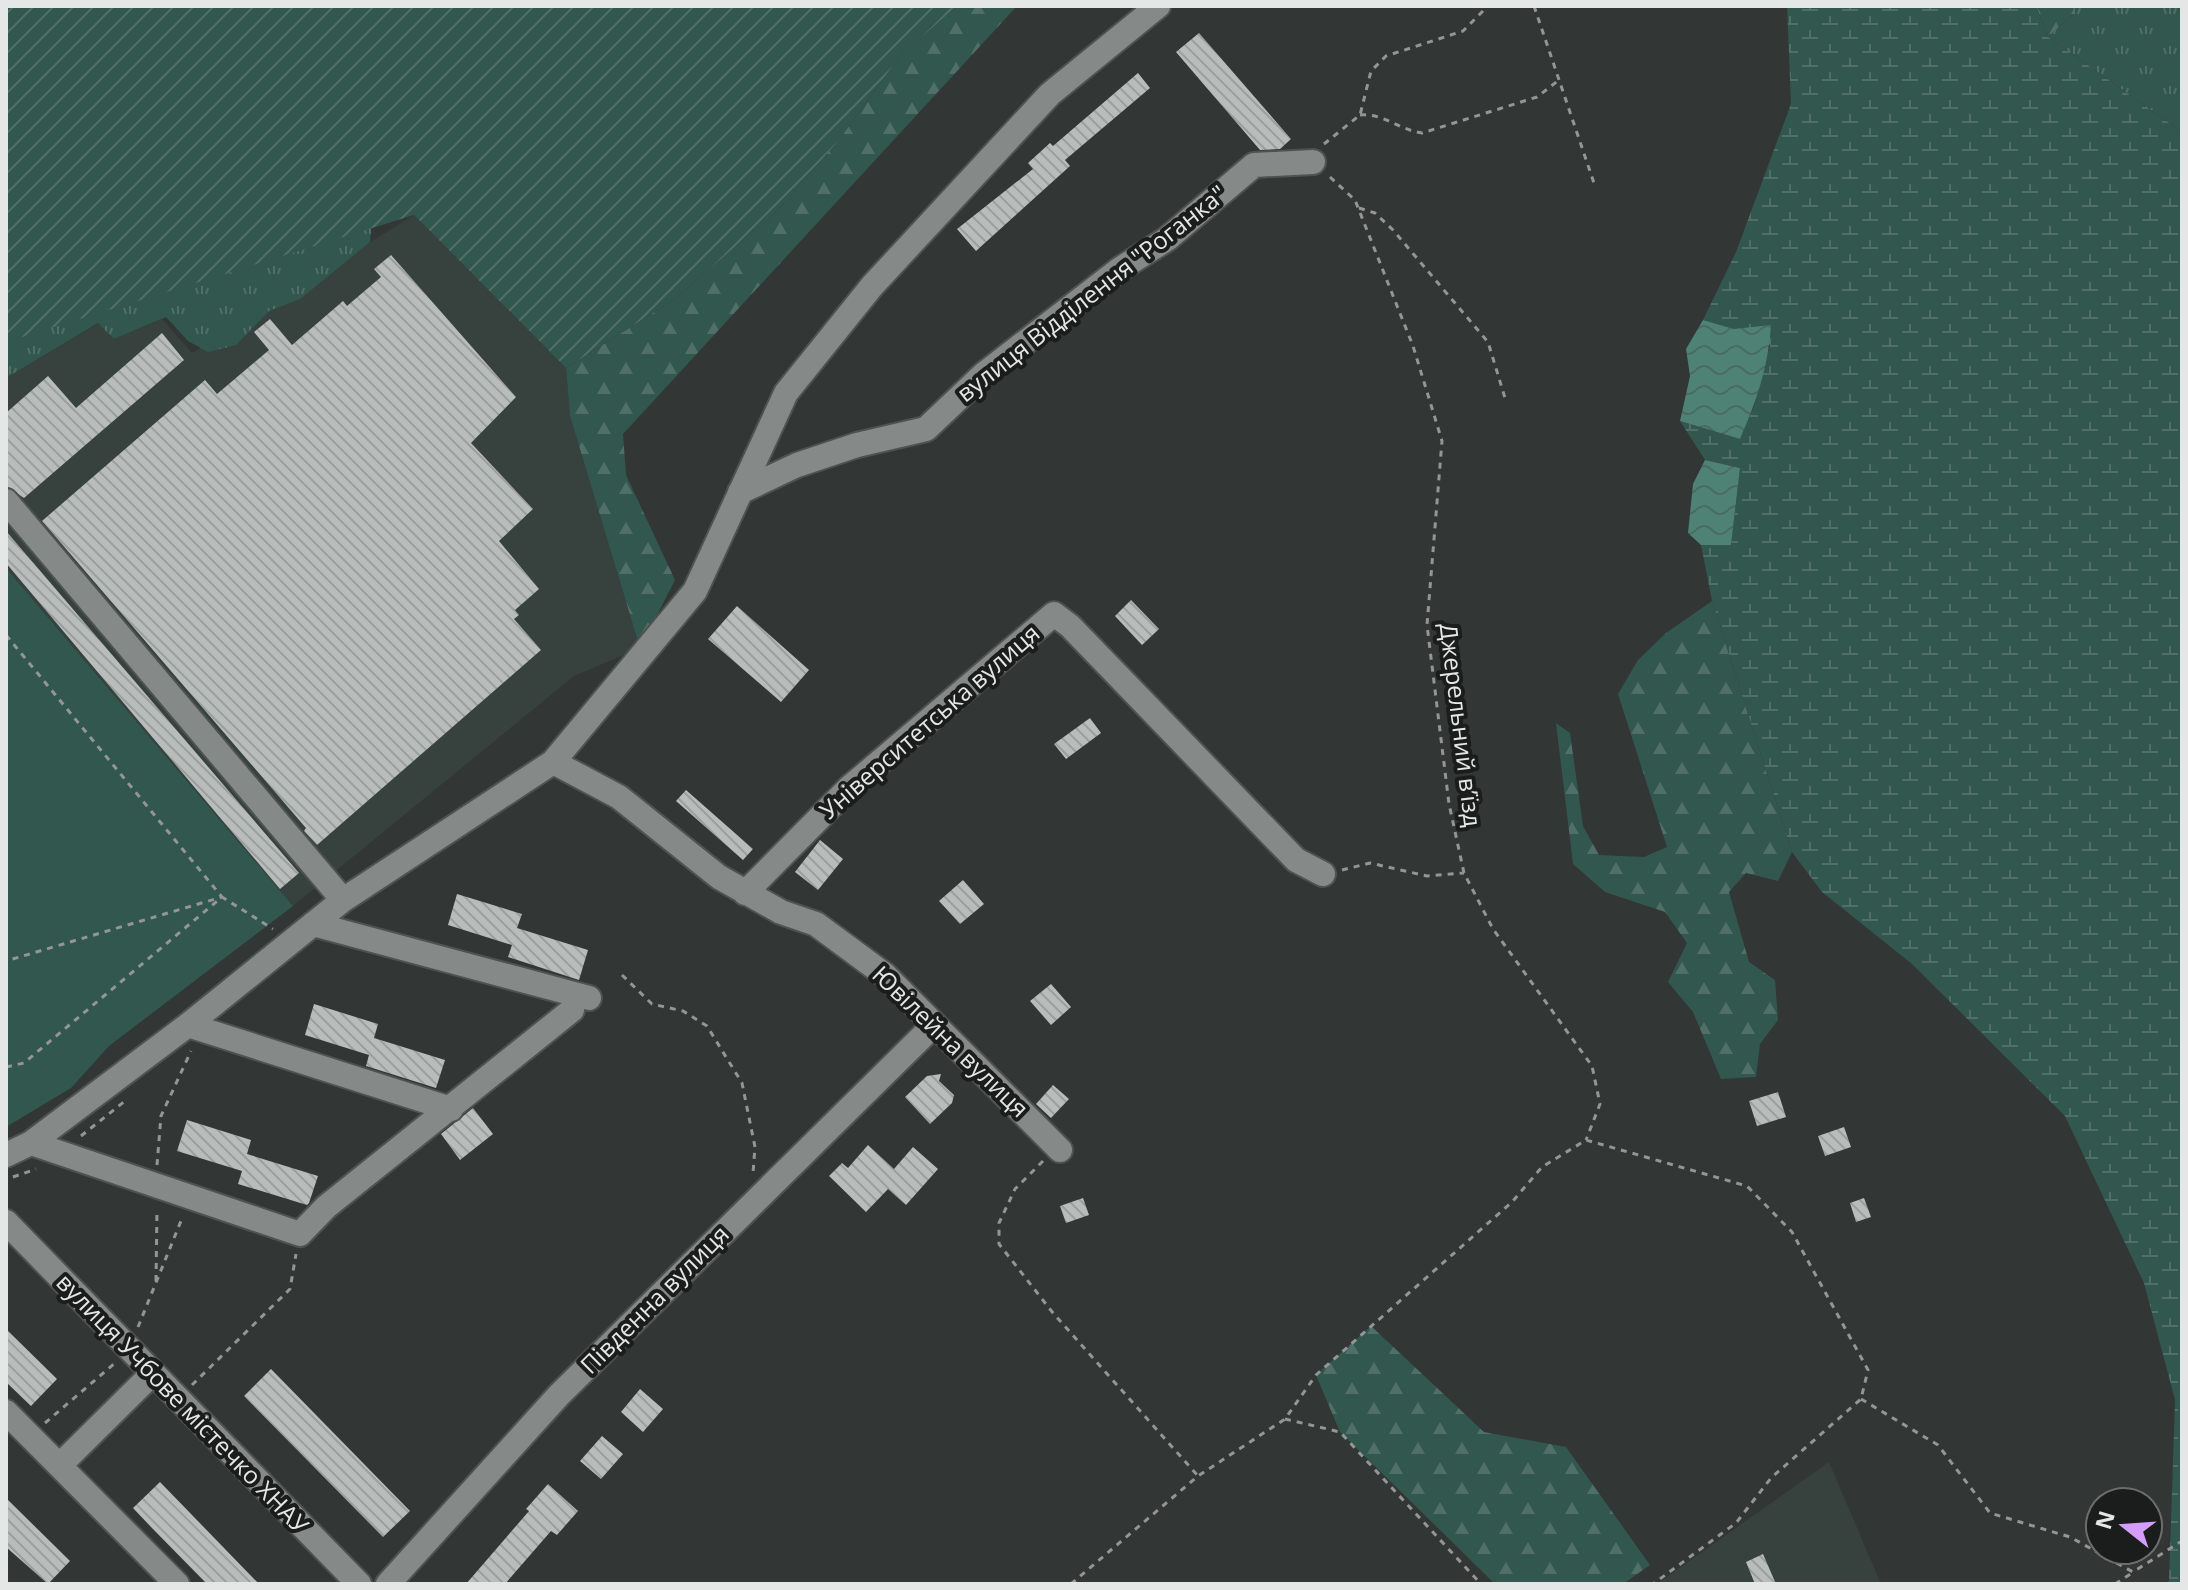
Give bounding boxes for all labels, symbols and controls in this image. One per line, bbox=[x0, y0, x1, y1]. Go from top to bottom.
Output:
street label: вулиця Відділення "Роганка" bbox=[949, 177, 1233, 409]
street label: Університетська вулиця bbox=[812, 616, 1046, 826]
street label: Джерельний в’їзд bbox=[1433, 621, 1490, 829]
street label: Ювілейна вулиця bbox=[866, 958, 1036, 1124]
street label: Південна вулиця bbox=[572, 1217, 735, 1380]
street label: вулиця Учбове містечко ХНАУ bbox=[50, 1266, 317, 1540]
north arrow bbox=[2084, 1486, 2164, 1566]
text: N bbox=[2087, 1507, 2121, 1533]

